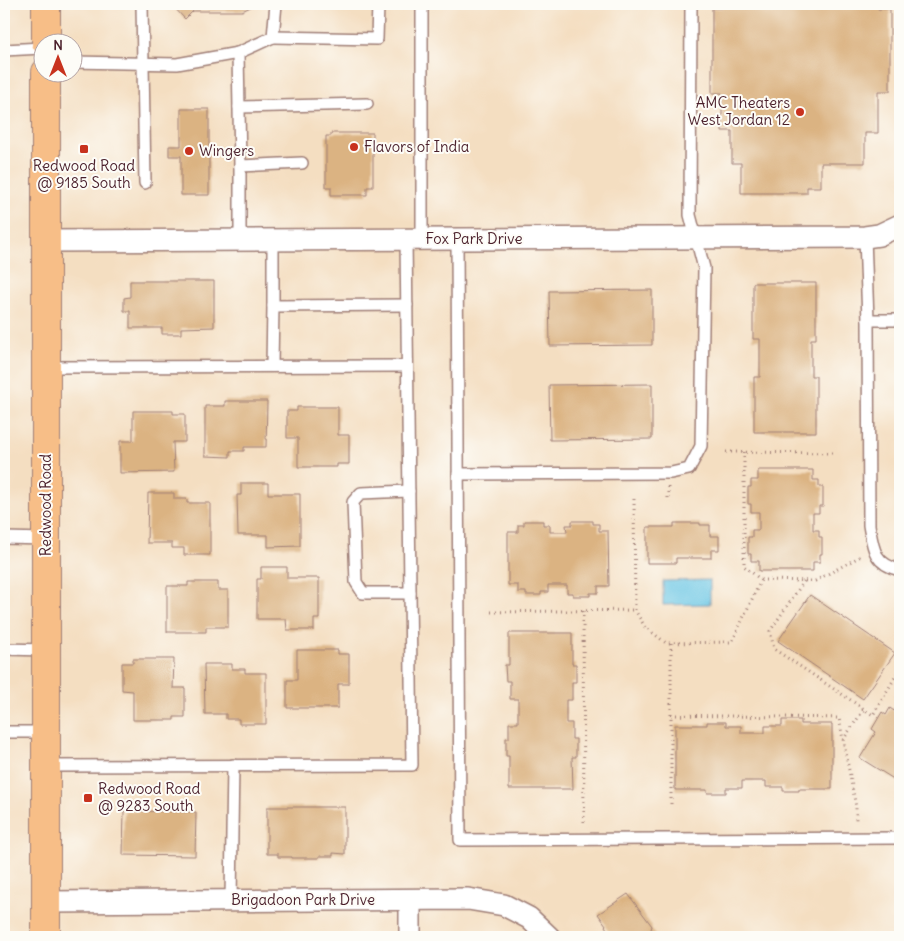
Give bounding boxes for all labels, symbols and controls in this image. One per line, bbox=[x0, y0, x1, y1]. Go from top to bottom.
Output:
north arrow bbox=[32, 32, 82, 82]
text: N bbox=[53, 36, 63, 54]
place label: AMC Theaters West Jordan 12 bbox=[688, 93, 790, 129]
marker: AMC Theaters West Jordan 12 bbox=[794, 106, 806, 118]
place label: Flavors of India bbox=[364, 137, 470, 156]
place label: Wingers bbox=[199, 141, 254, 160]
marker: Flavors of India bbox=[348, 141, 360, 153]
marker: Redwood Road @ 9185 South bbox=[78, 143, 90, 155]
marker: Wingers bbox=[183, 145, 195, 157]
place label: Redwood Road @ 9185 South bbox=[33, 156, 135, 192]
street label: Fox Park Drive bbox=[425, 229, 523, 248]
street label: Redwood Road bbox=[36, 454, 55, 556]
place label: Redwood Road @ 9283 South bbox=[98, 779, 201, 815]
marker: Redwood Road @ 9283 South bbox=[82, 792, 94, 804]
street label: Brigadoon Park Drive bbox=[231, 890, 375, 909]

